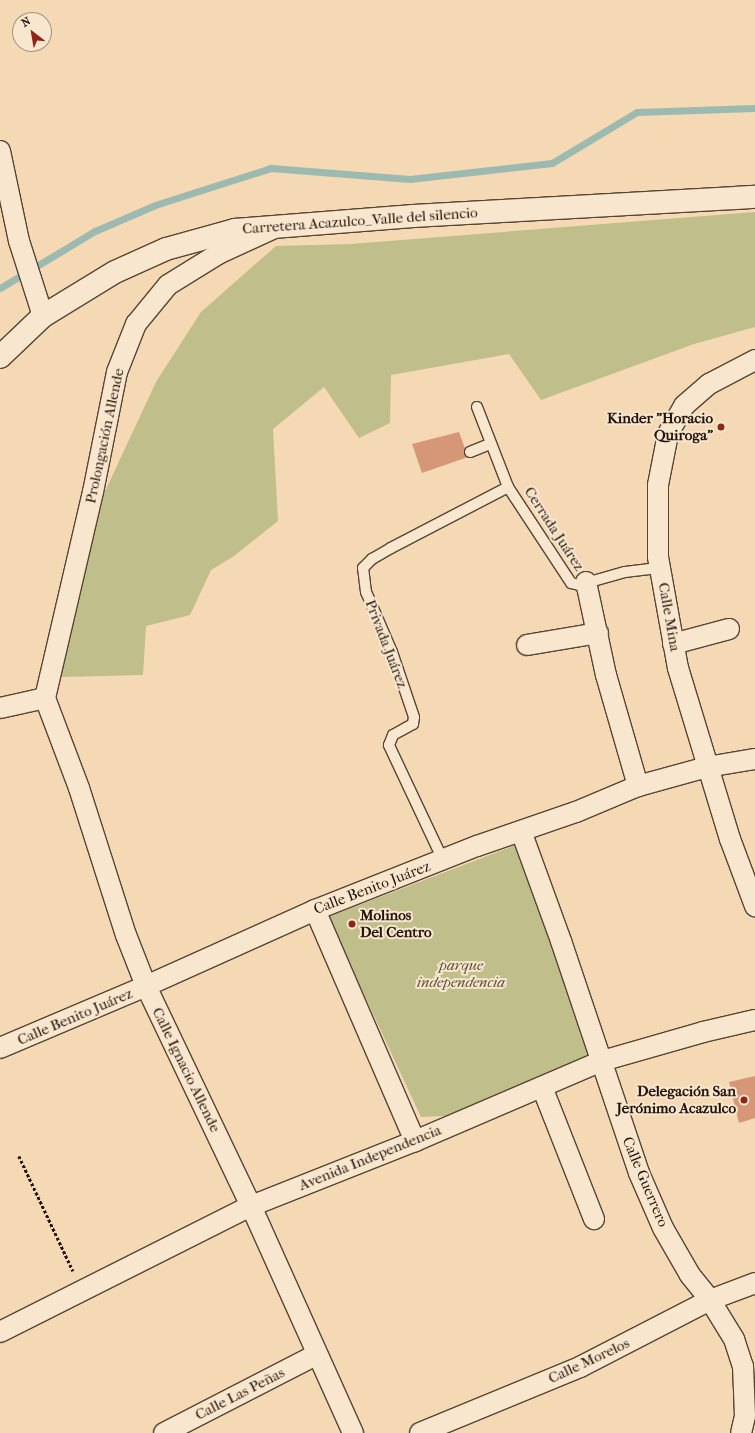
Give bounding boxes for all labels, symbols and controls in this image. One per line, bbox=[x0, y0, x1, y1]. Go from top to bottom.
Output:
north arrow bbox=[12, 12, 52, 52]
text: N bbox=[19, 14, 33, 30]
street label: Carretera Acazulco_Valle del silencio bbox=[242, 204, 478, 238]
street label: Prolongación Allende bbox=[82, 367, 128, 505]
place label: Kinder "Horacio Quiroga" bbox=[607, 409, 713, 444]
marker: Kinder "Horacio Quiroga" bbox=[716, 422, 726, 432]
street label: Cerrada Juárez bbox=[520, 484, 588, 574]
street label: Calle Mina bbox=[654, 581, 684, 653]
street label: Privada Juárez bbox=[361, 597, 411, 691]
street label: Calle Benito Juárez bbox=[311, 857, 433, 919]
place label: Molinos Del Centro bbox=[360, 906, 432, 941]
marker: Molinos Del Centro bbox=[347, 919, 357, 929]
park label: parque independencia bbox=[417, 956, 505, 991]
street label: Calle Benito Juárez bbox=[15, 985, 135, 1049]
street label: Calle Ignacio Allende bbox=[148, 1005, 224, 1135]
place label: Delegación San Jerónimo Acazulco bbox=[616, 1082, 736, 1117]
marker: Delegación San Jerónimo Acazulco bbox=[739, 1095, 749, 1105]
street label: Avenida Independencia bbox=[296, 1121, 444, 1195]
street label: Calle Guerrero bbox=[618, 1134, 672, 1230]
street label: Calle Morelos bbox=[545, 1334, 633, 1388]
street label: Calle Las Peñas bbox=[192, 1364, 288, 1424]

